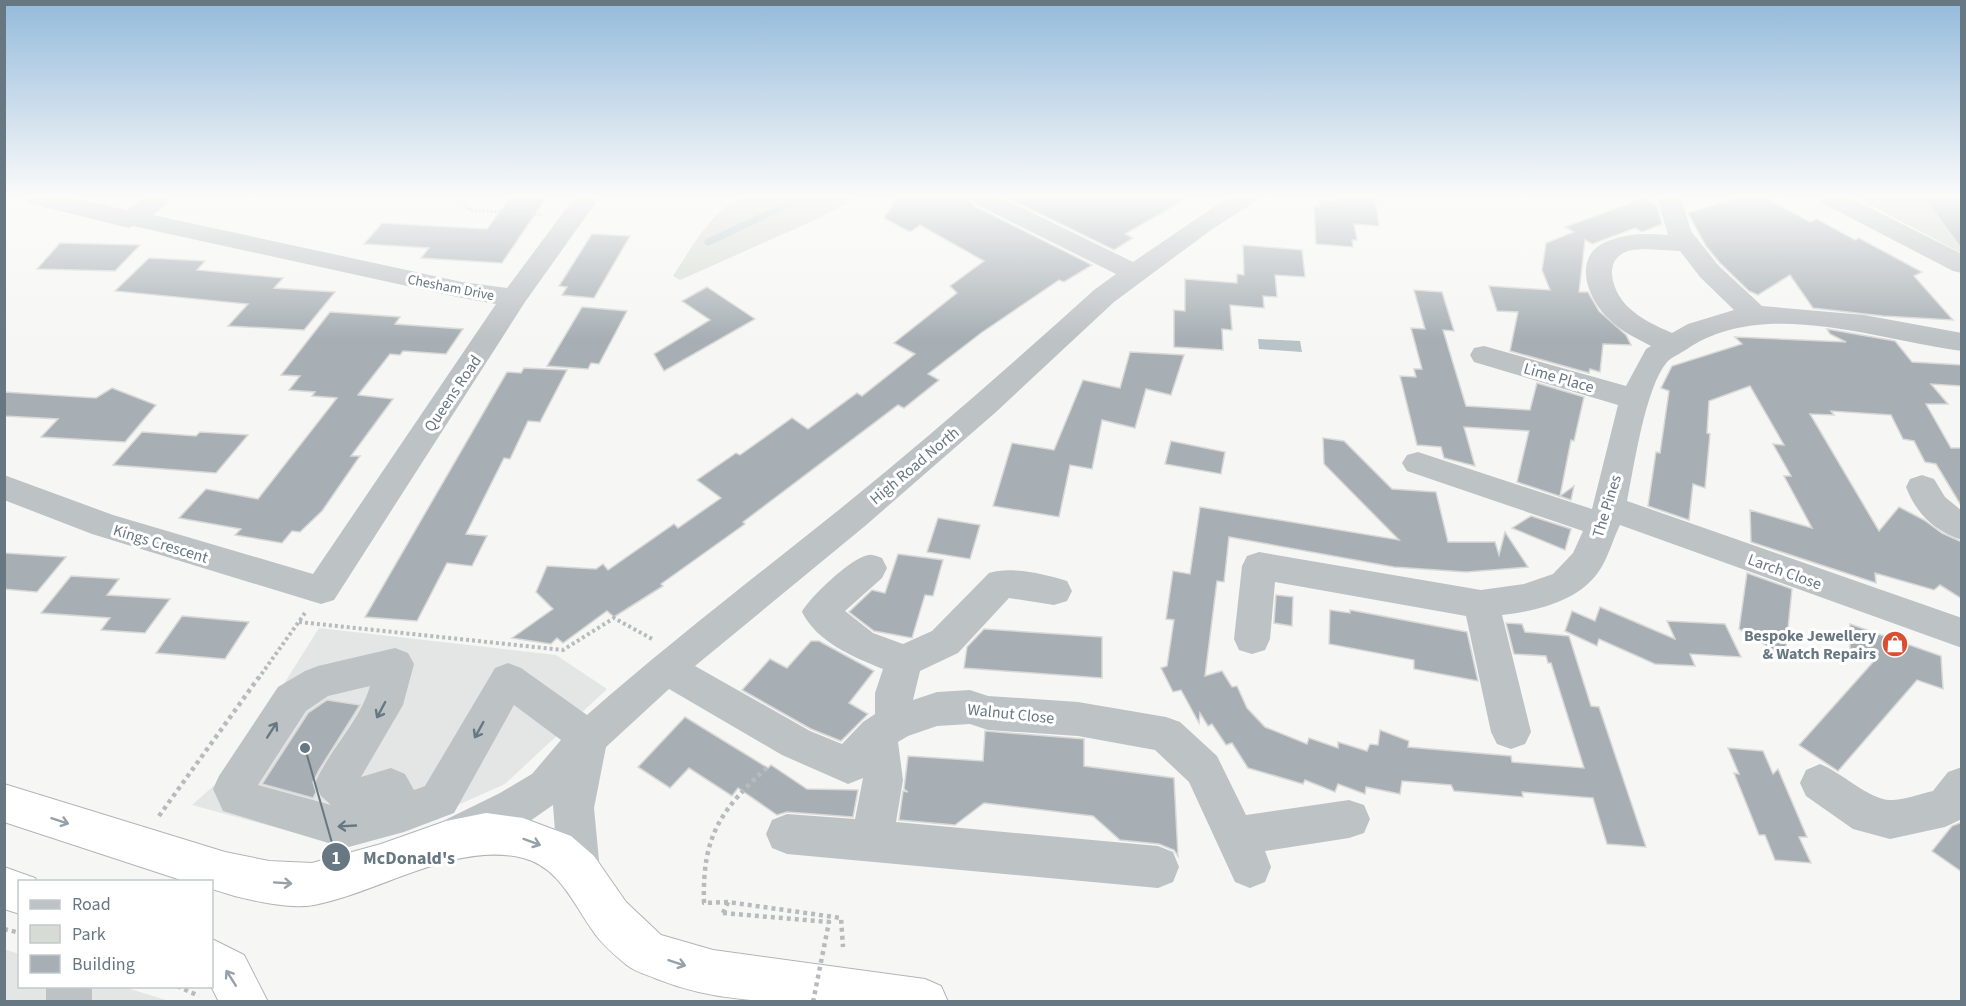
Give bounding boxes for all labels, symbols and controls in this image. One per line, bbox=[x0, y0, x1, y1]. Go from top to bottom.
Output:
street label: Chesham Drive bbox=[406, 270, 496, 306]
street label: Queens Road bbox=[419, 351, 487, 436]
street label: Lime Place bbox=[1521, 357, 1597, 399]
street label: High Road North bbox=[865, 422, 964, 510]
street label: The Pines bbox=[1587, 472, 1627, 540]
street label: Kings Crescent bbox=[111, 519, 211, 569]
street label: Larch Close bbox=[1745, 548, 1825, 595]
place label: Bespoke Jewellery & Watch Repairs bbox=[1744, 625, 1877, 665]
shop icon: Bespoke Jewellery & Watch Repairs bbox=[1880, 629, 1910, 659]
street label: Walnut Close bbox=[966, 699, 1055, 729]
one-way arrow bbox=[375, 700, 386, 718]
one-way arrow bbox=[473, 720, 484, 738]
one-way arrow bbox=[266, 723, 278, 739]
one-way arrow bbox=[50, 816, 69, 827]
one-way arrow bbox=[338, 820, 357, 831]
one-way arrow bbox=[523, 837, 541, 848]
callout: McDonald's bbox=[321, 839, 467, 875]
text: 1 bbox=[331, 846, 341, 871]
text: McDonald's bbox=[363, 846, 455, 871]
one-way arrow bbox=[273, 877, 293, 888]
legend bbox=[18, 880, 213, 988]
text: Road bbox=[72, 892, 111, 917]
text: Park bbox=[72, 922, 106, 947]
text: Building bbox=[72, 952, 135, 977]
one-way arrow bbox=[667, 959, 686, 970]
one-way arrow bbox=[225, 970, 238, 987]

